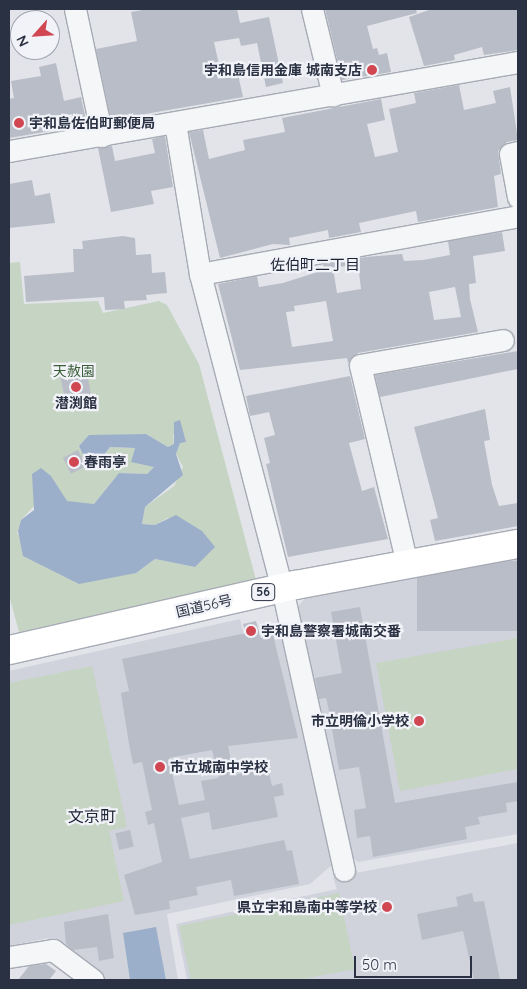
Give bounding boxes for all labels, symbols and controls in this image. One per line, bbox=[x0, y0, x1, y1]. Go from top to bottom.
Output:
north arrow bbox=[10, 10, 60, 60]
text: N bbox=[12, 33, 33, 50]
place label: 宇和島信用金庫 城南支店 bbox=[204, 62, 362, 78]
marker: 宇和島信用金庫 城南支店 bbox=[366, 64, 378, 76]
place label: 宇和島佐伯町郵便局 bbox=[29, 115, 155, 131]
marker: 宇和島佐伯町郵便局 bbox=[13, 117, 25, 129]
district label: 佐伯町二丁目 bbox=[270, 256, 360, 274]
park label: 天赦園 bbox=[53, 363, 95, 379]
marker: 潜渕館 bbox=[70, 381, 82, 393]
place label: 潜渕館 bbox=[55, 395, 97, 411]
place label: 春雨亭 bbox=[84, 454, 126, 470]
marker: 春雨亭 bbox=[68, 456, 80, 468]
road number: 56 bbox=[250, 582, 276, 602]
street label: 国道56号 bbox=[174, 591, 234, 621]
place label: 宇和島警察署城南交番 bbox=[261, 623, 401, 639]
marker: 宇和島警察署城南交番 bbox=[245, 625, 257, 637]
place label: 市立明倫小学校 bbox=[311, 713, 409, 729]
marker: 市立明倫小学校 bbox=[413, 715, 425, 727]
place label: 市立城南中学校 bbox=[170, 759, 268, 775]
marker: 市立城南中学校 bbox=[154, 761, 166, 773]
district label: 文京町 bbox=[68, 806, 116, 826]
place label: 県立宇和島南中等学校 bbox=[237, 899, 377, 915]
marker: 県立宇和島南中等学校 bbox=[381, 901, 393, 913]
scale bar bbox=[357, 946, 474, 978]
text: 50 m bbox=[362, 955, 397, 974]

